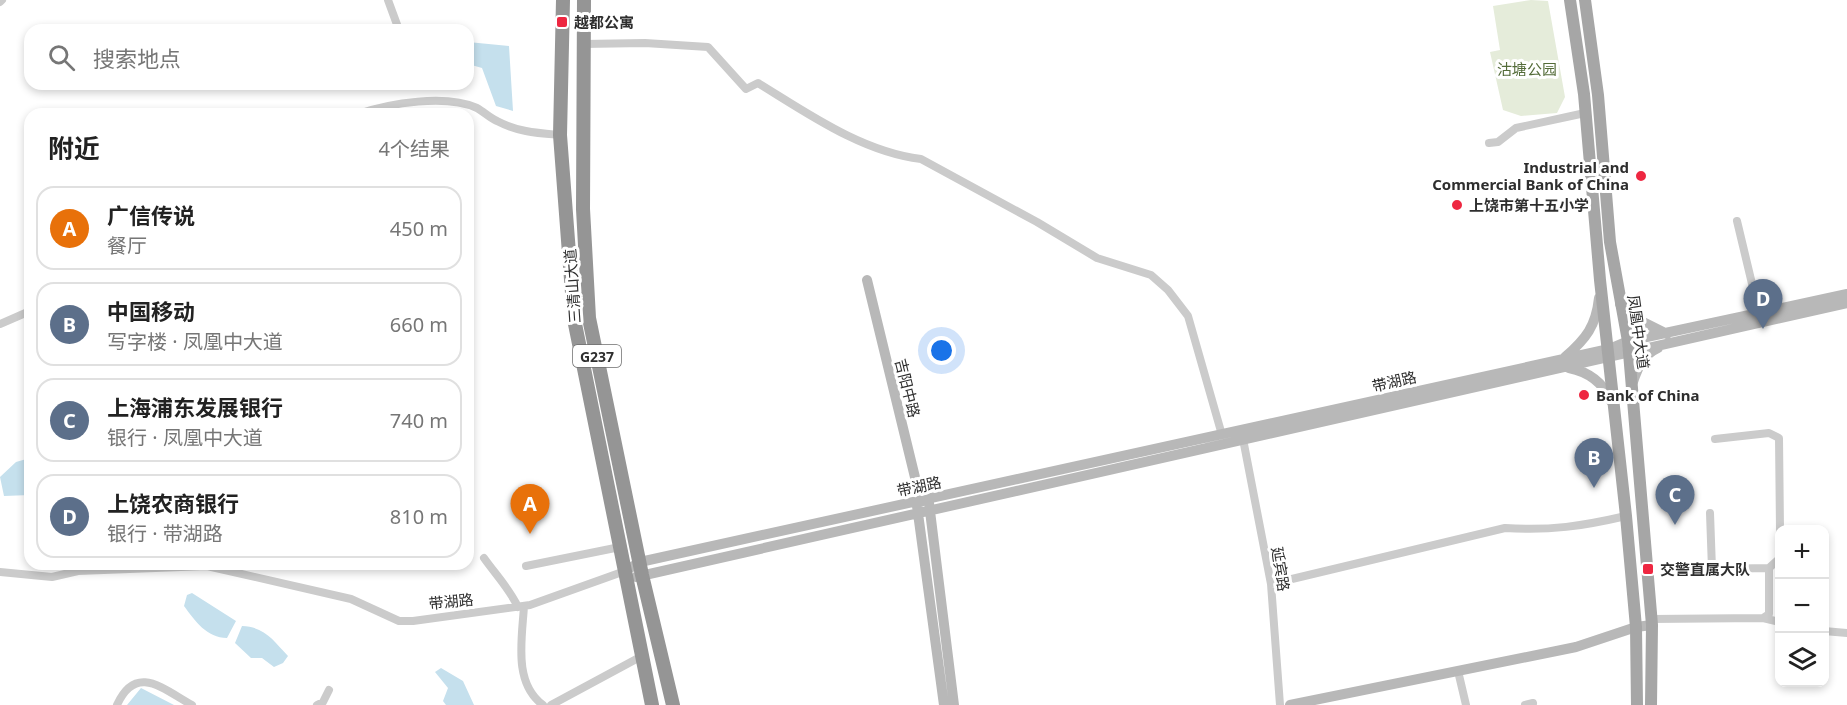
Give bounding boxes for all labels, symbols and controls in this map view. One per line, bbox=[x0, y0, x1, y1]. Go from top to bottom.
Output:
place label: 越都公寓 bbox=[574, 12, 634, 32]
marker: 越都公寓 bbox=[555, 15, 569, 29]
search box bbox=[24, 24, 474, 90]
icon: search bbox=[45, 41, 78, 74]
text: 搜索地点 bbox=[93, 43, 181, 73]
park label: 沽塘公园 bbox=[1497, 59, 1557, 79]
text: 附近 bbox=[48, 130, 100, 166]
text: 4个结果 bbox=[379, 135, 450, 162]
place label: Industrial and Commercial Bank of China bbox=[1432, 157, 1629, 194]
marker: Industrial and Commercial Bank of China bbox=[1634, 169, 1648, 183]
place label: 上饶市第十五小学 bbox=[1469, 195, 1589, 215]
marker: 上饶市第十五小学 bbox=[1450, 198, 1464, 212]
text: 广信传说 bbox=[107, 200, 195, 230]
text: A bbox=[63, 215, 76, 242]
text: 450 m bbox=[390, 215, 448, 242]
text: 餐厅 bbox=[107, 232, 147, 259]
street label: 三清山大道 bbox=[559, 248, 585, 324]
pin: D bbox=[1744, 280, 1782, 329]
street label: 凤凰中大道 bbox=[1624, 293, 1654, 371]
text: 中国移动 bbox=[107, 296, 195, 326]
text: B bbox=[63, 311, 76, 338]
text: 660 m bbox=[390, 311, 448, 338]
text: 写字楼 · 凤凰中大道 bbox=[107, 328, 283, 355]
your location bbox=[927, 336, 956, 365]
road number: G237 bbox=[573, 345, 621, 367]
street label: 吉阳中路 bbox=[891, 356, 925, 420]
street label: 带湖路 bbox=[1370, 366, 1418, 396]
place label: Bank of China bbox=[1596, 385, 1700, 405]
marker: Bank of China bbox=[1577, 388, 1591, 402]
text: 上海浦东发展银行 bbox=[107, 392, 283, 422]
text: C bbox=[63, 407, 76, 434]
text: 740 m bbox=[390, 407, 448, 434]
text: 银行 · 凤凰中大道 bbox=[107, 424, 263, 451]
pin: B bbox=[1574, 438, 1614, 488]
street label: 带湖路 bbox=[895, 472, 943, 500]
pin: C bbox=[1656, 476, 1694, 525]
pin: A bbox=[510, 484, 550, 534]
text: 上饶农商银行 bbox=[107, 488, 239, 518]
text: D bbox=[62, 503, 77, 530]
text: 810 m bbox=[390, 503, 448, 530]
text: 银行 · 带湖路 bbox=[107, 520, 223, 547]
map controls bbox=[1775, 525, 1829, 687]
button: + bbox=[1775, 525, 1829, 579]
street label: 延宾路 bbox=[1268, 545, 1294, 593]
place label: 交警直属大队 bbox=[1660, 559, 1750, 579]
marker: 交警直属大队 bbox=[1641, 562, 1655, 576]
button: − bbox=[1775, 579, 1829, 633]
street label: 带湖路 bbox=[428, 589, 474, 613]
button: layers bbox=[1775, 633, 1829, 687]

